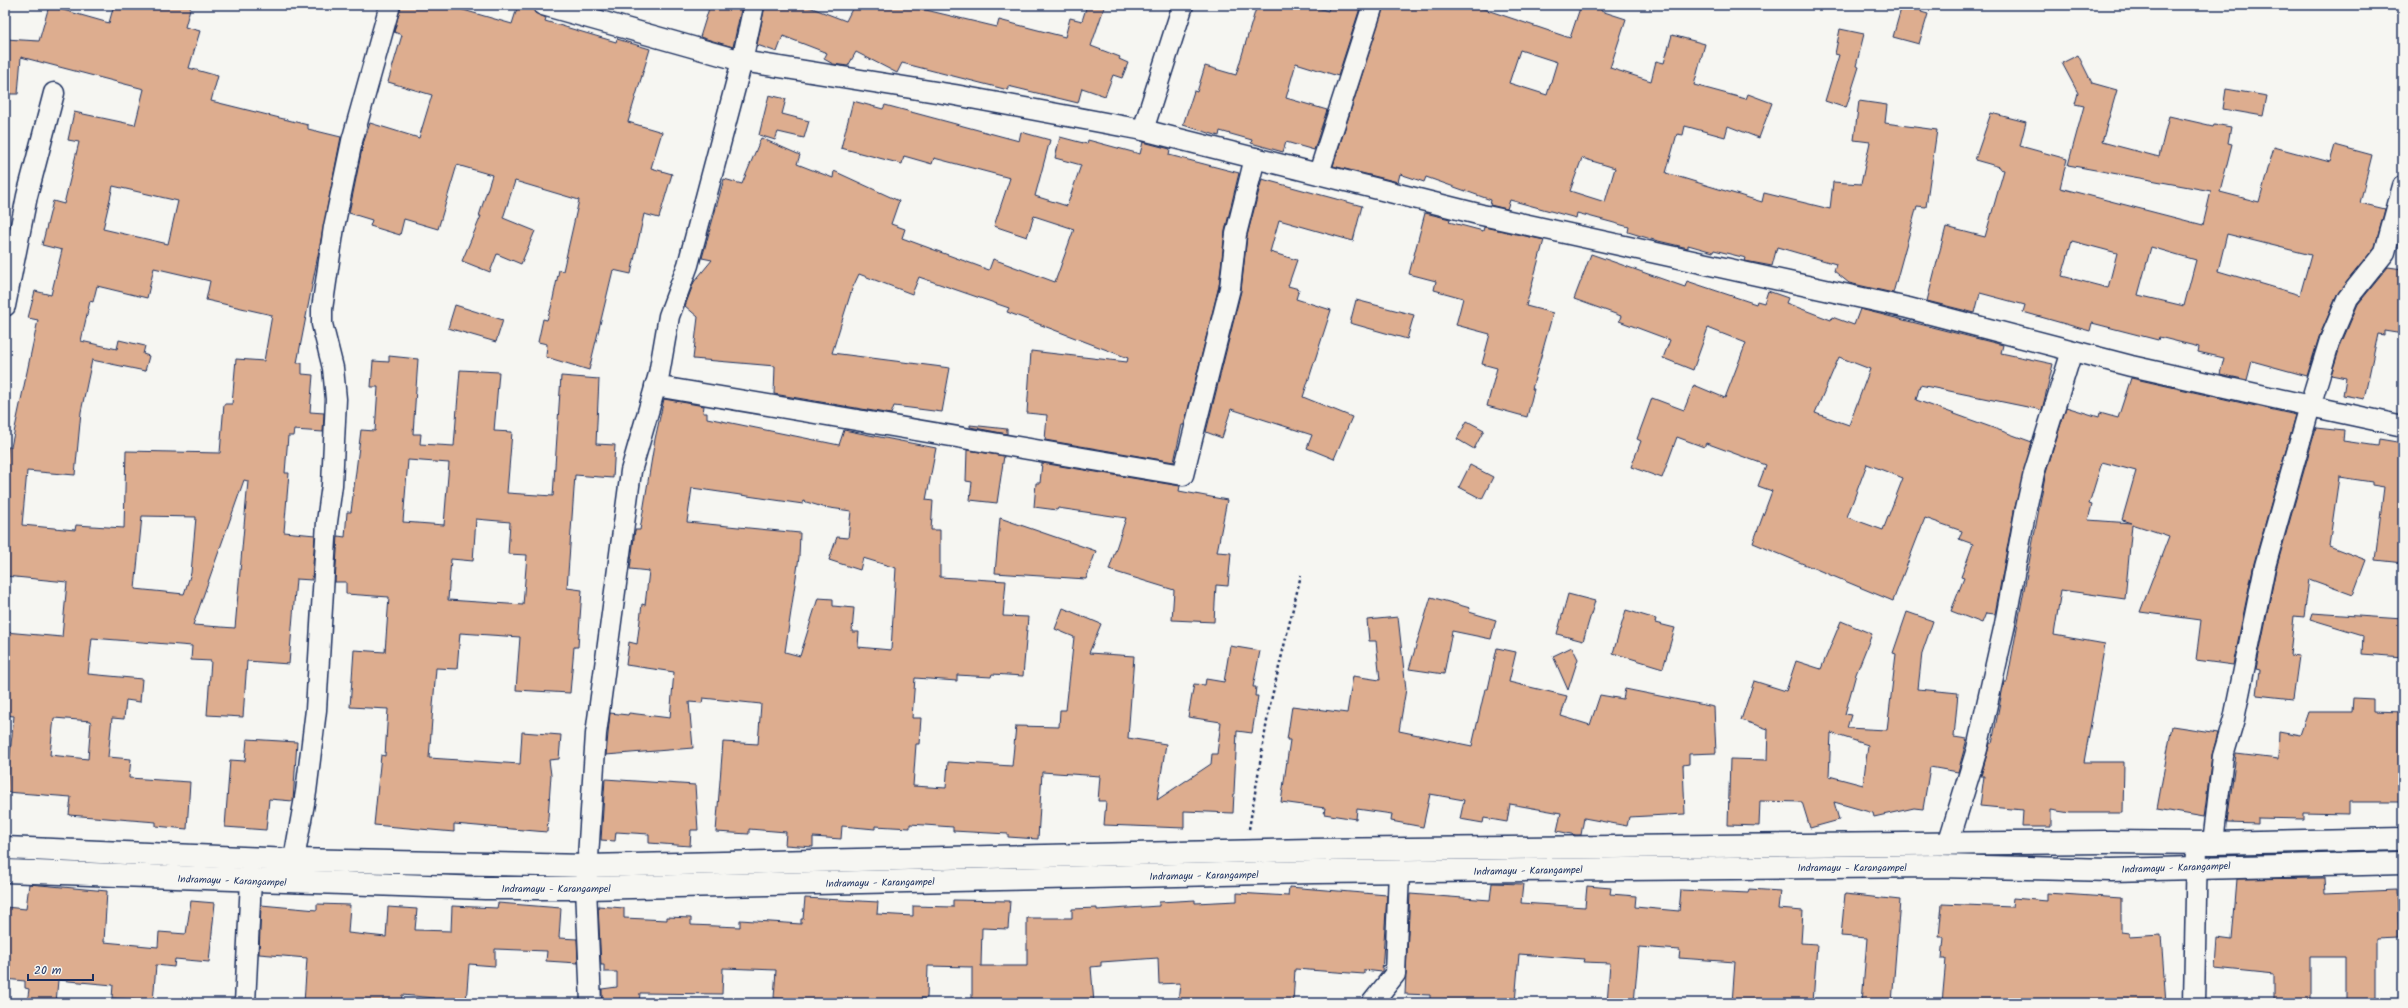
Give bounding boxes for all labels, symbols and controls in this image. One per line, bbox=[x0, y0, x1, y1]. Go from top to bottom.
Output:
street label: Indramayu - Karangampel bbox=[2121, 858, 2231, 878]
street label: Indramayu - Karangampel bbox=[1797, 860, 1907, 876]
street label: Indramayu - Karangampel bbox=[1473, 862, 1583, 880]
street label: Indramayu - Karangampel bbox=[1149, 867, 1259, 885]
street label: Indramayu - Karangampel bbox=[177, 871, 287, 891]
street label: Indramayu - Karangampel bbox=[825, 874, 935, 892]
street label: Indramayu - Karangampel bbox=[501, 881, 611, 897]
scale bar bbox=[28, 956, 93, 982]
text: 20 m bbox=[34, 961, 62, 980]

